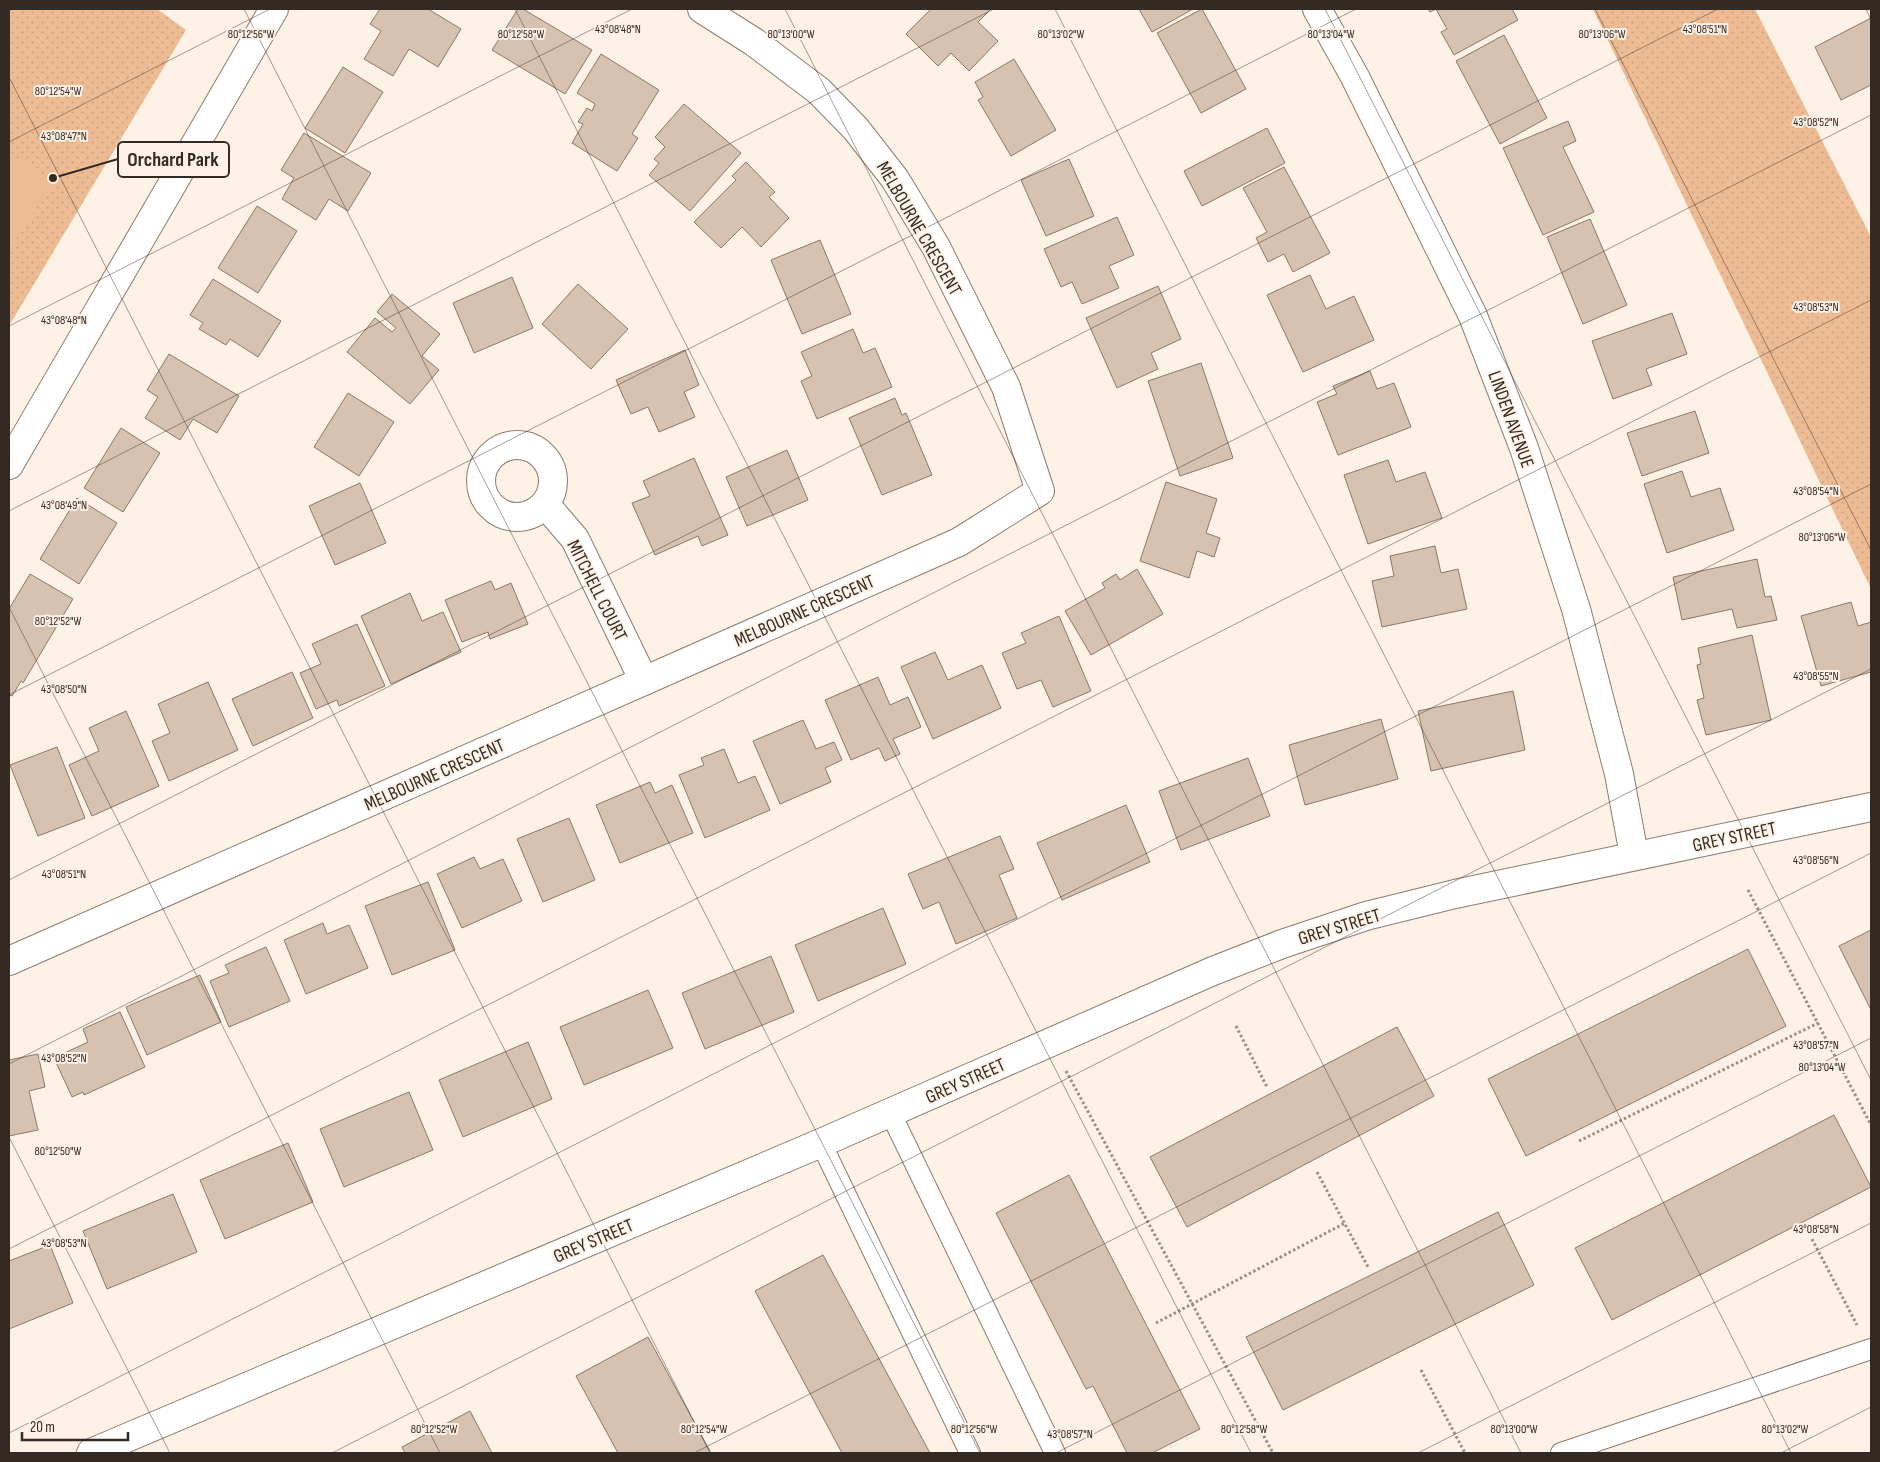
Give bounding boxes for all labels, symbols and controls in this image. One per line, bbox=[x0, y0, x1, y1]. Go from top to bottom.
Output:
text: 43°08'48"N bbox=[595, 22, 641, 37]
text: 43°08'51"N bbox=[1683, 22, 1727, 37]
text: 80°12'56"W bbox=[228, 27, 275, 42]
text: 80°12'58"W bbox=[498, 27, 545, 42]
text: 80°13'00"W bbox=[767, 27, 815, 42]
text: 80°13'02"W bbox=[1038, 27, 1085, 42]
text: 80°13'04"W bbox=[1308, 27, 1355, 42]
text: 80°13'06"W bbox=[1578, 27, 1626, 42]
text: 80°12'54"W bbox=[35, 84, 81, 99]
text: 43°08'52"N bbox=[1793, 115, 1839, 130]
text: 43°08'47"N bbox=[41, 129, 87, 144]
callout: Orchard Park bbox=[118, 142, 229, 177]
text: Orchard Park bbox=[127, 148, 219, 172]
street label: MELBOURNE CRESCENT bbox=[871, 158, 967, 300]
text: 43°08'53"N bbox=[1793, 300, 1839, 315]
text: 43°08'48"N bbox=[41, 313, 87, 328]
street label: LINDEN AVENUE bbox=[1482, 368, 1539, 471]
text: 43°08'54"N bbox=[1793, 484, 1839, 499]
text: 43°08'49"N bbox=[41, 498, 87, 513]
text: 80°13'06"W bbox=[1798, 530, 1846, 545]
street label: MITCHELL COURT bbox=[561, 536, 632, 645]
street label: MELBOURNE CRESCENT bbox=[731, 570, 879, 653]
text: 80°12'52"W bbox=[35, 614, 81, 629]
text: 43°08'55"N bbox=[1793, 669, 1839, 684]
text: 43°08'50"N bbox=[41, 682, 87, 697]
street label: MELBOURNE CRESCENT bbox=[361, 734, 509, 817]
street label: GREY STREET bbox=[1690, 817, 1779, 858]
text: 43°08'56"N bbox=[1793, 853, 1839, 868]
text: 43°08'51"N bbox=[42, 867, 86, 882]
street label: GREY STREET bbox=[1295, 904, 1384, 951]
text: 43°08'57"N bbox=[1793, 1038, 1839, 1053]
text: 43°08'52"N bbox=[41, 1051, 87, 1066]
street label: GREY STREET bbox=[922, 1053, 1009, 1109]
text: 80°13'04"W bbox=[1799, 1060, 1846, 1075]
text: 80°12'50"W bbox=[35, 1144, 82, 1159]
street label: GREY STREET bbox=[550, 1214, 637, 1269]
text: 43°08'58"N bbox=[1793, 1222, 1839, 1237]
text: 43°08'53"N bbox=[41, 1236, 87, 1251]
scale bar bbox=[22, 1410, 129, 1442]
text: 20 m bbox=[30, 1418, 55, 1437]
text: 80°12'52"W bbox=[411, 1422, 457, 1437]
text: 80°12'54"W bbox=[681, 1422, 727, 1437]
text: 80°12'56"W bbox=[951, 1422, 998, 1437]
text: 80°12'58"W bbox=[1221, 1422, 1268, 1437]
text: 80°13'00"W bbox=[1490, 1422, 1538, 1437]
text: 80°13'02"W bbox=[1762, 1422, 1809, 1437]
text: 43°08'57"N bbox=[1047, 1427, 1093, 1442]

